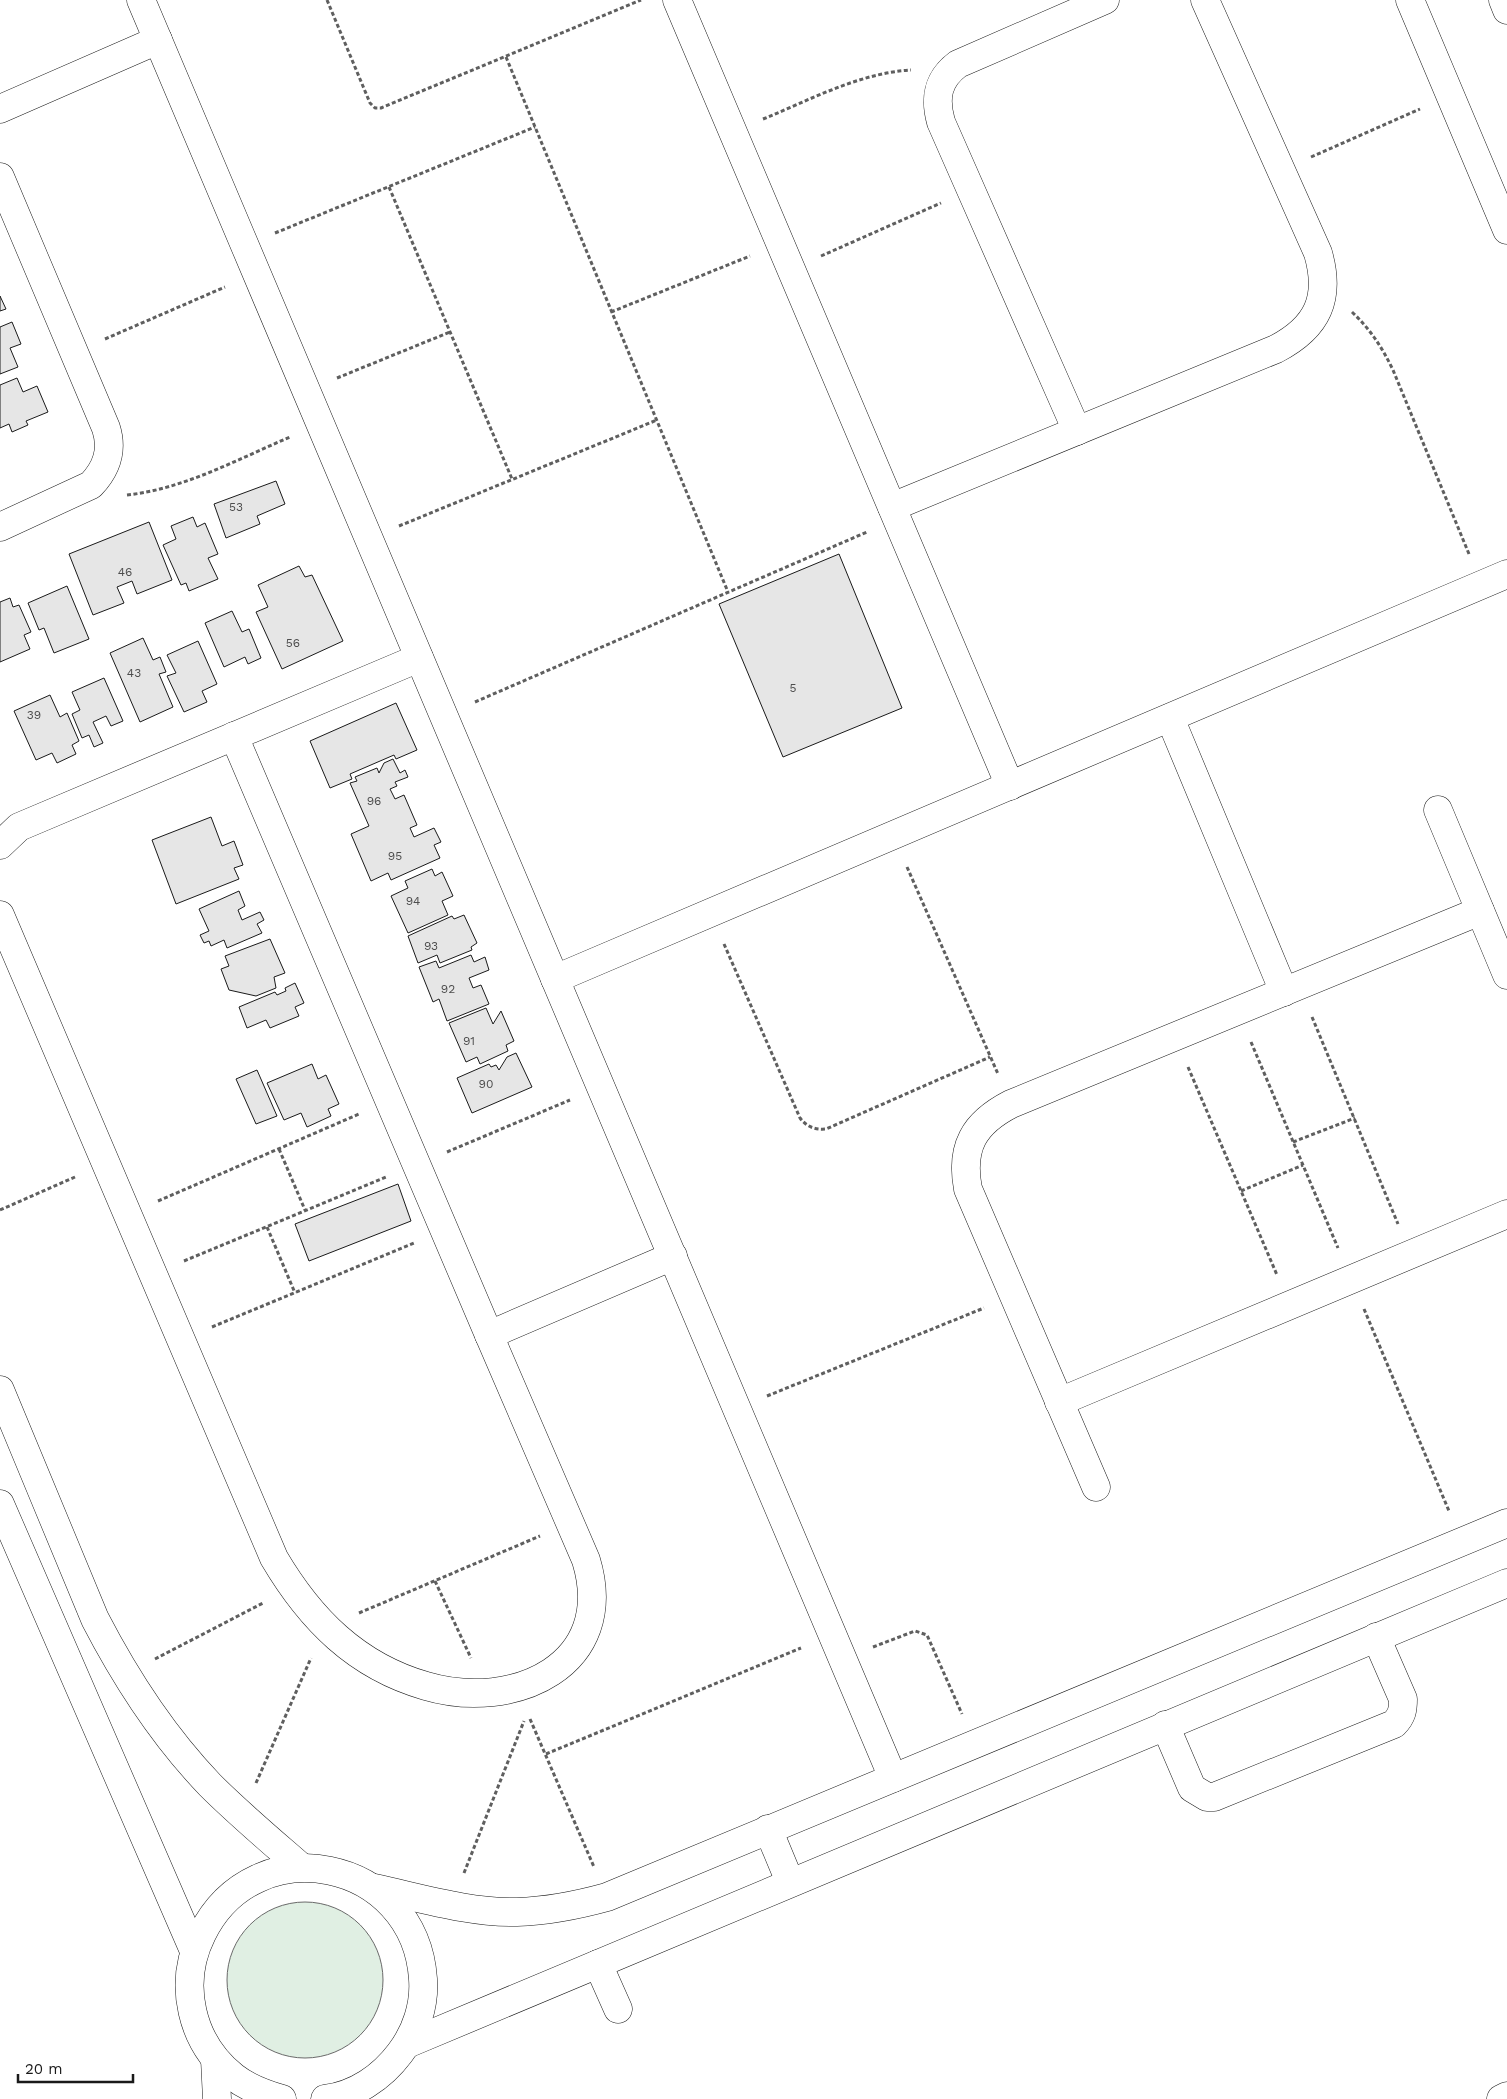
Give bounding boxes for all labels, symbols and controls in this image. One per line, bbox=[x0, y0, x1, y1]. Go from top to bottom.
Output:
house number: 53 bbox=[229, 500, 243, 514]
house number: 46 bbox=[118, 565, 132, 579]
house number: 56 bbox=[286, 636, 300, 650]
house number: 43 bbox=[127, 666, 141, 680]
house number: 5 bbox=[790, 681, 797, 695]
house number: 39 bbox=[27, 708, 41, 722]
house number: 96 bbox=[367, 794, 381, 808]
house number: 95 bbox=[388, 849, 402, 863]
house number: 94 bbox=[406, 894, 420, 908]
house number: 93 bbox=[424, 939, 438, 953]
house number: 92 bbox=[441, 982, 455, 996]
house number: 91 bbox=[463, 1034, 475, 1048]
house number: 90 bbox=[479, 1077, 493, 1091]
scale bar bbox=[18, 2052, 132, 2084]
text: 20 m bbox=[25, 2060, 63, 2078]

